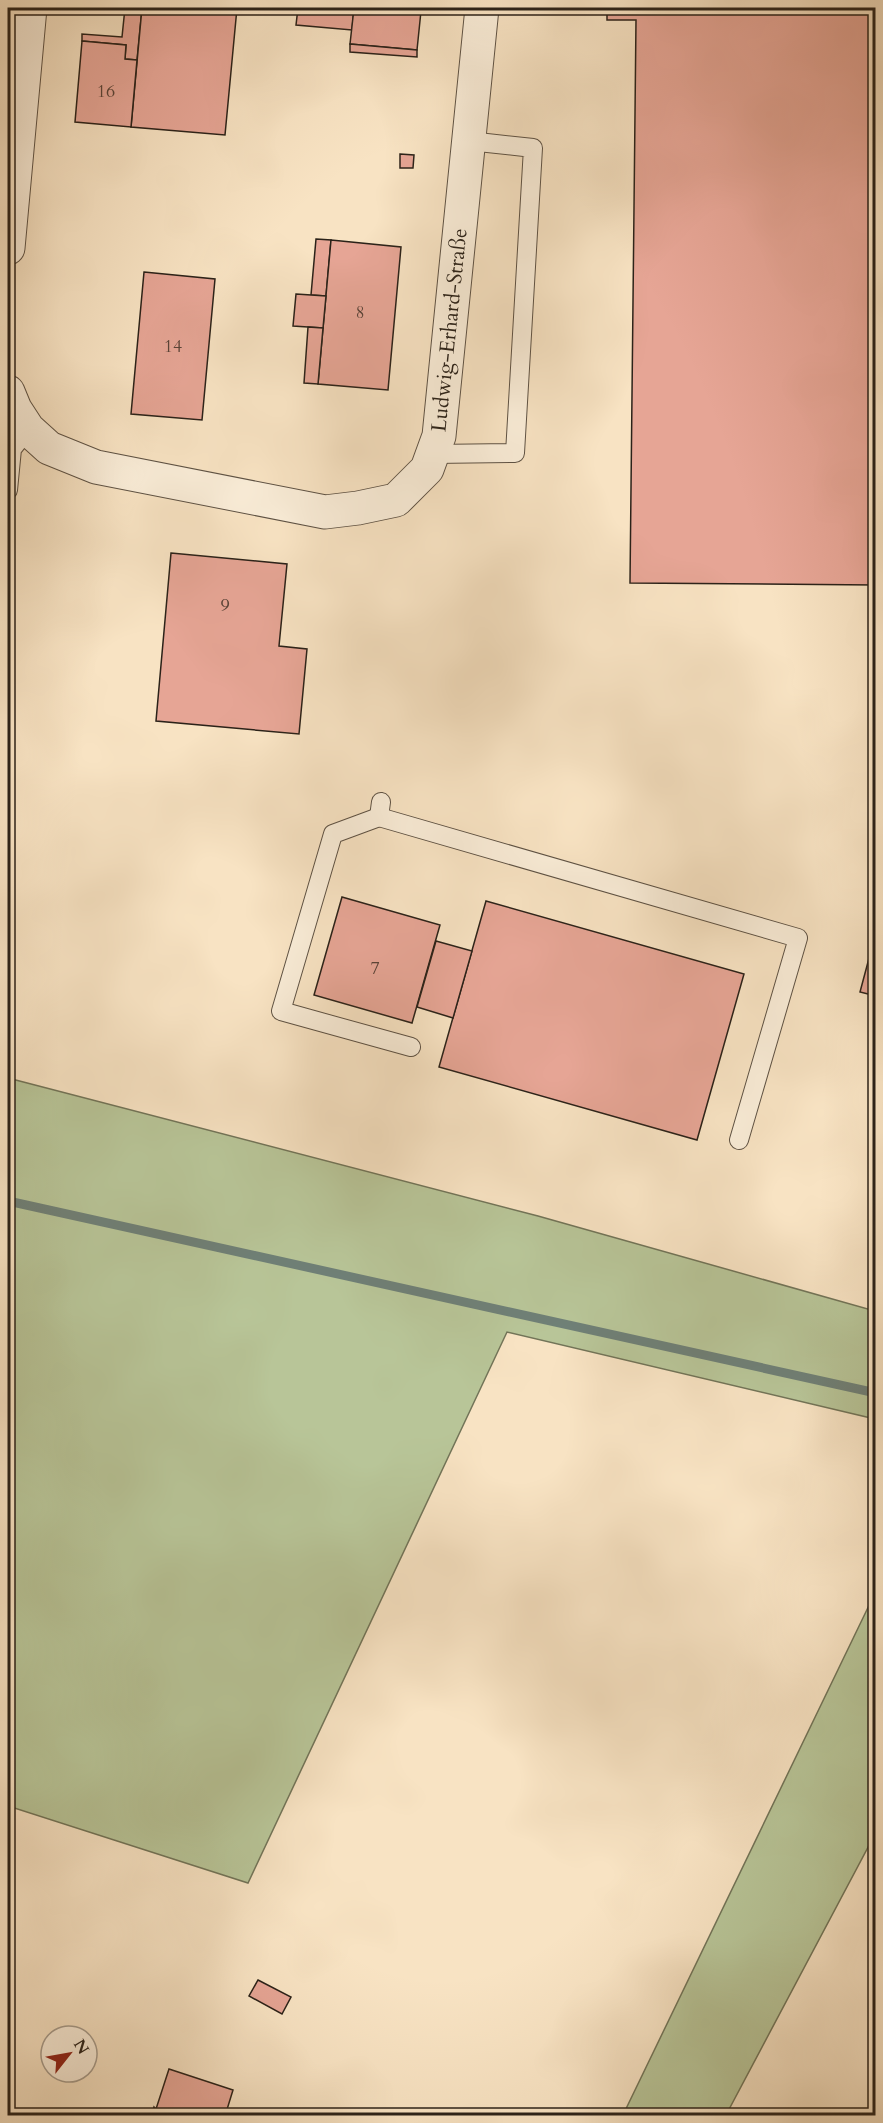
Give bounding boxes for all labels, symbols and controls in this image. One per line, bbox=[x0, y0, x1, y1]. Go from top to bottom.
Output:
house number: 16 bbox=[97, 79, 115, 104]
street label: Ludwig-Erhard-Straße bbox=[424, 227, 475, 433]
house number: 8 bbox=[355, 300, 365, 325]
house number: 14 bbox=[164, 334, 182, 359]
house number: 9 bbox=[220, 593, 230, 618]
house number: 7 bbox=[370, 956, 380, 981]
north arrow bbox=[39, 2024, 99, 2084]
text: N bbox=[68, 2035, 94, 2059]

